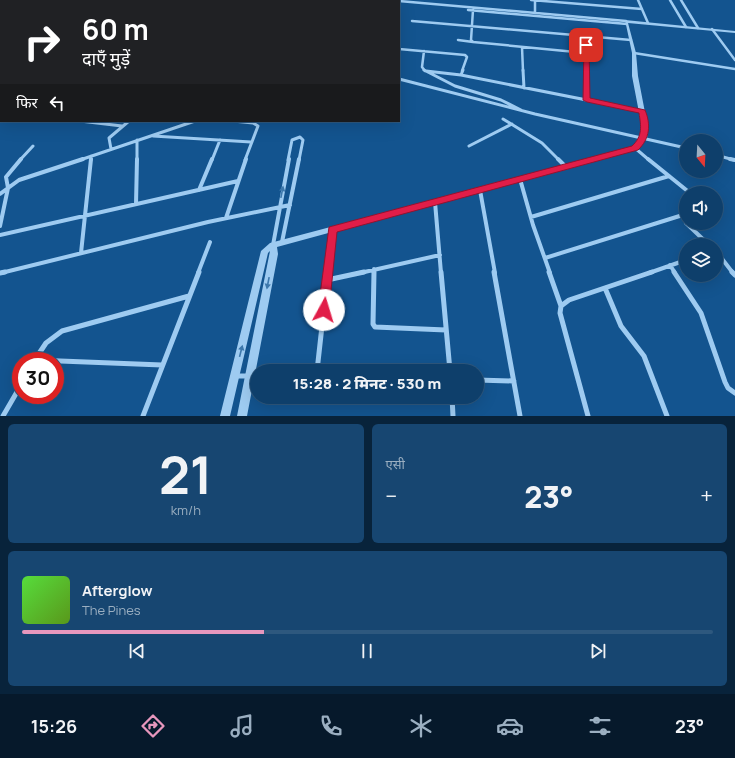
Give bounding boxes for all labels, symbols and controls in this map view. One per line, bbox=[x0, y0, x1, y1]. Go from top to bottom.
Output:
text: 60 m bbox=[82, 10, 149, 48]
icon: right bbox=[16, 16, 68, 68]
pin bbox=[569, 28, 603, 62]
icon: arrive bbox=[575, 34, 597, 56]
text: दाएँ मुड़ें bbox=[82, 46, 130, 70]
text: फिर bbox=[16, 92, 38, 113]
icon: left bbox=[46, 92, 68, 114]
north arrow bbox=[679, 134, 723, 178]
map controls bbox=[679, 134, 723, 282]
one-way arrow bbox=[279, 186, 285, 199]
button: sound bbox=[679, 186, 723, 230]
button: layers bbox=[679, 238, 723, 282]
one-way arrow bbox=[265, 277, 271, 289]
position arrow bbox=[303, 289, 345, 331]
one-way arrow bbox=[238, 345, 244, 357]
speed limit sign: 30 bbox=[12, 352, 64, 404]
text: 15:28 · 2 मिनट · 530 m bbox=[293, 373, 441, 394]
text: 21 bbox=[159, 439, 213, 510]
text: एसी bbox=[386, 455, 405, 473]
text: 23° bbox=[524, 476, 574, 517]
text: − bbox=[386, 481, 397, 511]
text: + bbox=[700, 481, 713, 511]
text: km/h bbox=[171, 501, 201, 519]
text: Afterglow bbox=[82, 580, 153, 601]
text: The Pines bbox=[82, 601, 141, 619]
icon: previous bbox=[126, 640, 148, 662]
icon: pause bbox=[356, 640, 378, 662]
icon: next bbox=[587, 640, 609, 662]
icon: directions bbox=[139, 712, 167, 740]
icon: music bbox=[228, 712, 256, 740]
icon: phone bbox=[317, 712, 345, 740]
icon: climate bbox=[407, 712, 435, 740]
icon: car bbox=[496, 712, 524, 740]
icon: filters bbox=[586, 712, 614, 740]
text: 15:26 bbox=[31, 714, 77, 738]
text: 23° bbox=[675, 714, 704, 738]

